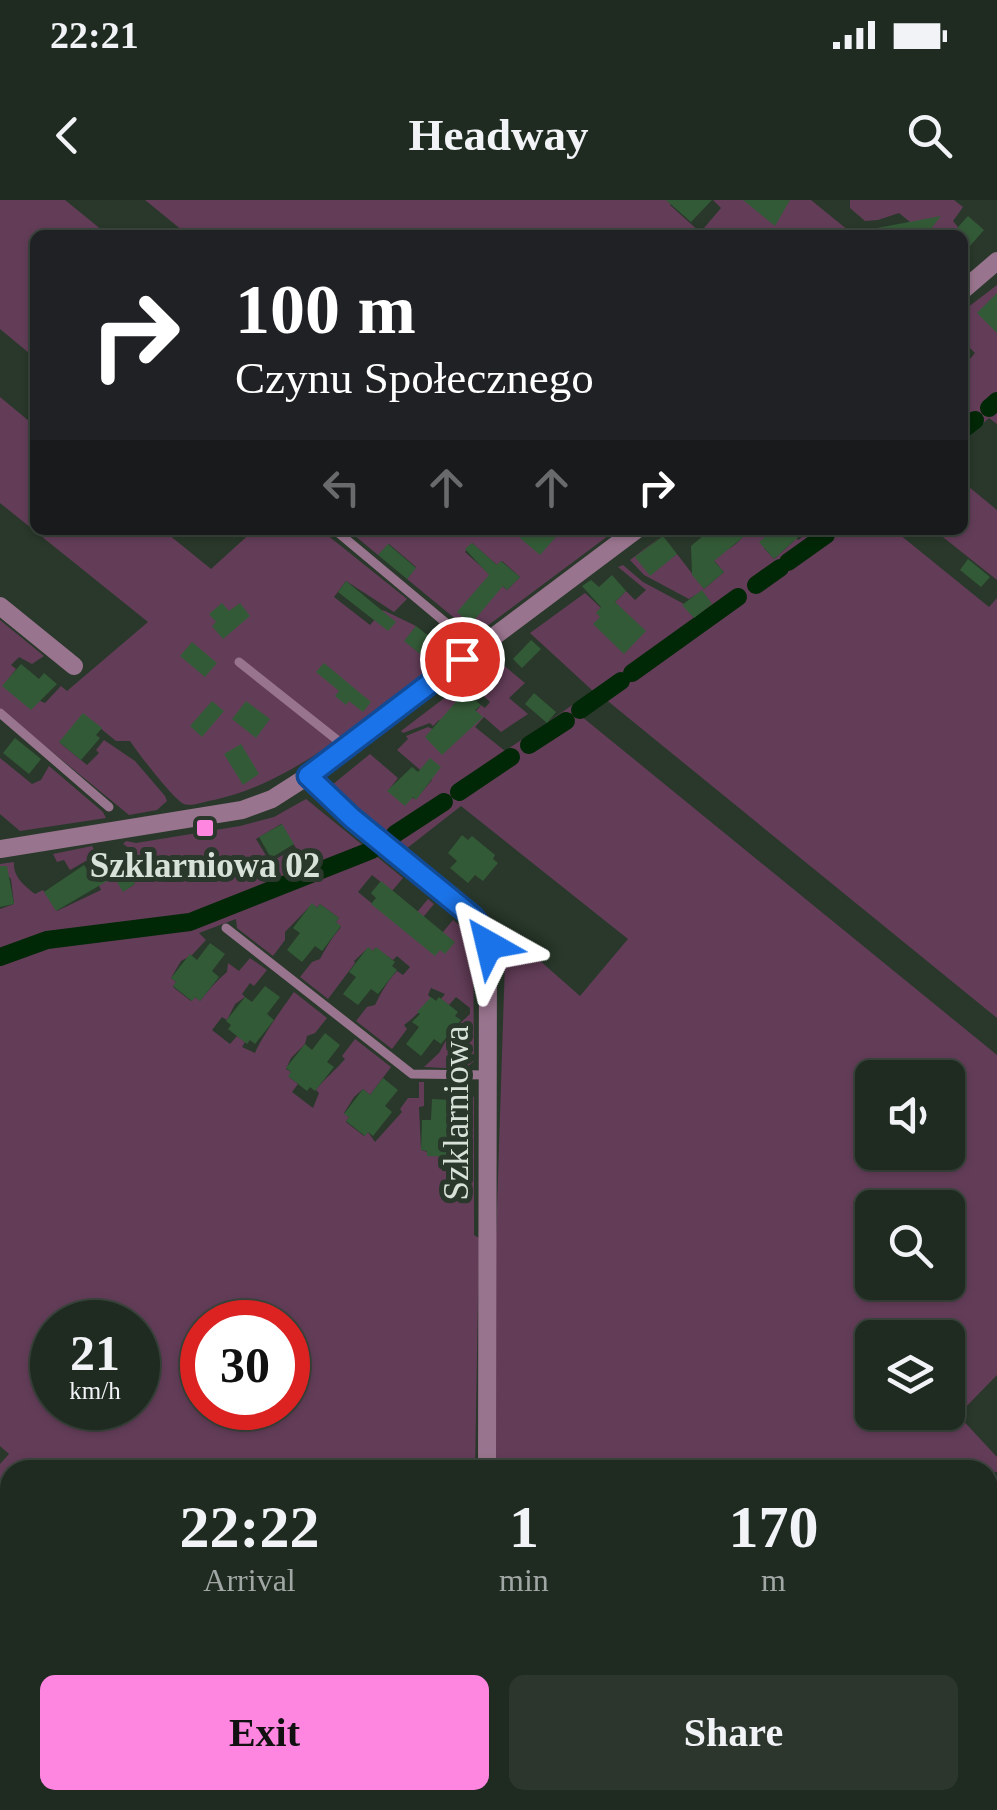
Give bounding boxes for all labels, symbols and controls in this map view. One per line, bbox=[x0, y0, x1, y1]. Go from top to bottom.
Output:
text: 22:21 bbox=[50, 14, 139, 56]
icon: back bbox=[40, 108, 95, 163]
icon: search bbox=[902, 108, 957, 163]
text: Headway bbox=[409, 110, 589, 160]
icon: right bbox=[70, 270, 200, 400]
text: 100 m bbox=[235, 271, 416, 348]
text: Czynu Społecznego bbox=[235, 353, 594, 403]
icon: left bbox=[314, 460, 369, 515]
icon: ahead bbox=[419, 460, 474, 515]
icon: ahead bbox=[524, 460, 579, 515]
icon: right bbox=[629, 460, 684, 515]
pin bbox=[420, 617, 505, 702]
icon: arrive bbox=[435, 632, 490, 687]
marker: Szklarniowa 02 bbox=[194, 817, 216, 839]
place label: Szklarniowa 02 bbox=[90, 846, 320, 885]
position arrow bbox=[437, 893, 541, 997]
street label: Szklarniowa bbox=[437, 1025, 476, 1200]
map controls bbox=[855, 1060, 965, 1430]
button: sound bbox=[855, 1060, 965, 1170]
button: search bbox=[855, 1190, 965, 1300]
speed limit sign: 30 bbox=[180, 1300, 310, 1430]
button: layers bbox=[855, 1320, 965, 1430]
text: 21 bbox=[70, 1325, 120, 1381]
text: km/h bbox=[69, 1377, 121, 1404]
text: 22:22 bbox=[180, 1494, 320, 1560]
text: 1 bbox=[509, 1494, 539, 1560]
text: 170 bbox=[728, 1494, 818, 1560]
text: Arrival bbox=[203, 1562, 296, 1598]
text: min bbox=[499, 1562, 549, 1598]
text: m bbox=[761, 1562, 786, 1598]
button: Exit bbox=[40, 1675, 489, 1790]
button: Share bbox=[509, 1675, 958, 1790]

